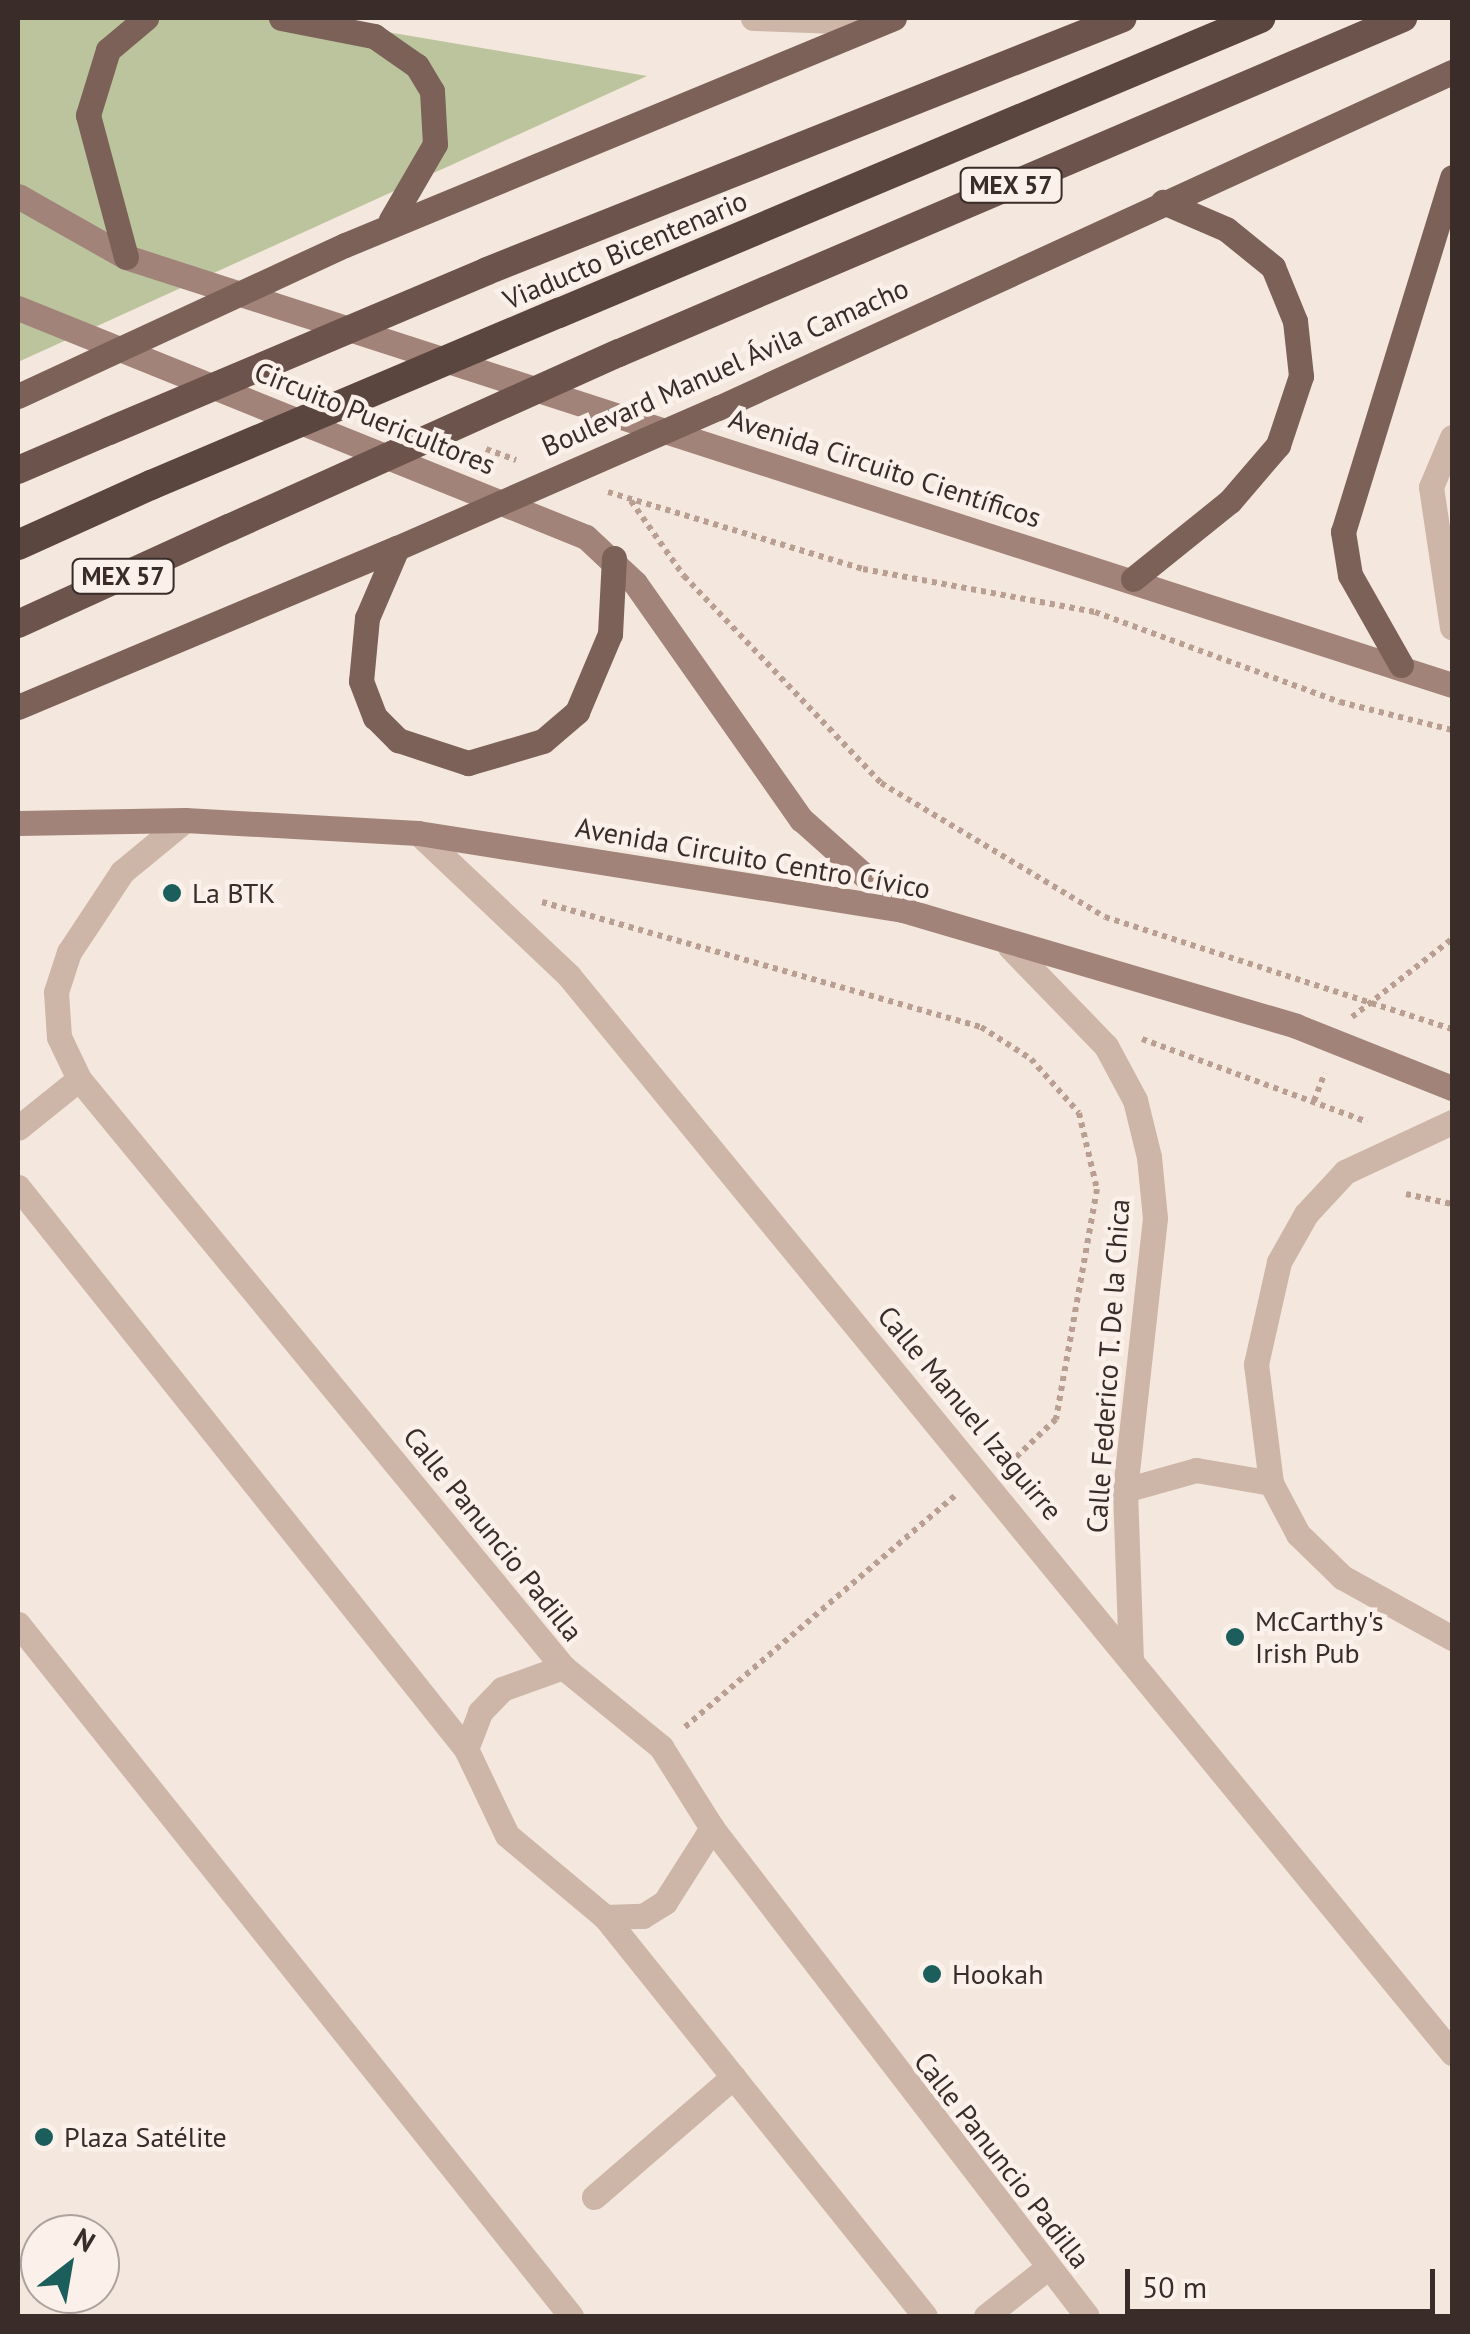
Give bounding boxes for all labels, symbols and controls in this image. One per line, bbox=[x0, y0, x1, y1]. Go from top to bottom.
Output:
road number: MEX 57 bbox=[958, 165, 1064, 205]
street label: Viaducto Bicentenario bbox=[498, 183, 752, 317]
street label: Boulevard Manuel Ávila Camacho bbox=[536, 271, 914, 463]
street label: Circuito Puericultores bbox=[250, 354, 500, 482]
street label: Avenida Circuito Científicos bbox=[725, 402, 1045, 534]
road number: MEX 57 bbox=[70, 556, 176, 596]
street label: Avenida Circuito Centro Cívico bbox=[573, 810, 933, 906]
place label: La BTK bbox=[192, 876, 275, 910]
marker: La BTK bbox=[161, 882, 183, 904]
street label: Calle Federico T. De la Chica bbox=[1079, 1196, 1137, 1536]
street label: Calle Manuel Izaguirre bbox=[871, 1299, 1069, 1527]
street label: Calle Panuncio Padilla bbox=[396, 1420, 590, 1648]
place label: McCarthy's Irish Pub bbox=[1255, 1604, 1384, 1670]
marker: McCarthy's Irish Pub bbox=[1224, 1626, 1246, 1648]
place label: Hookah bbox=[952, 1957, 1043, 1991]
marker: Hookah bbox=[921, 1963, 943, 1985]
street label: Calle Panuncio Padilla bbox=[907, 2045, 1097, 2275]
place label: Plaza Satélite bbox=[64, 2120, 227, 2154]
marker: Plaza Satélite bbox=[33, 2126, 55, 2148]
north arrow bbox=[20, 2214, 120, 2314]
text: N bbox=[67, 2219, 102, 2260]
scale bar bbox=[1130, 2249, 1440, 2311]
text: 50 m bbox=[1142, 2267, 1207, 2306]

